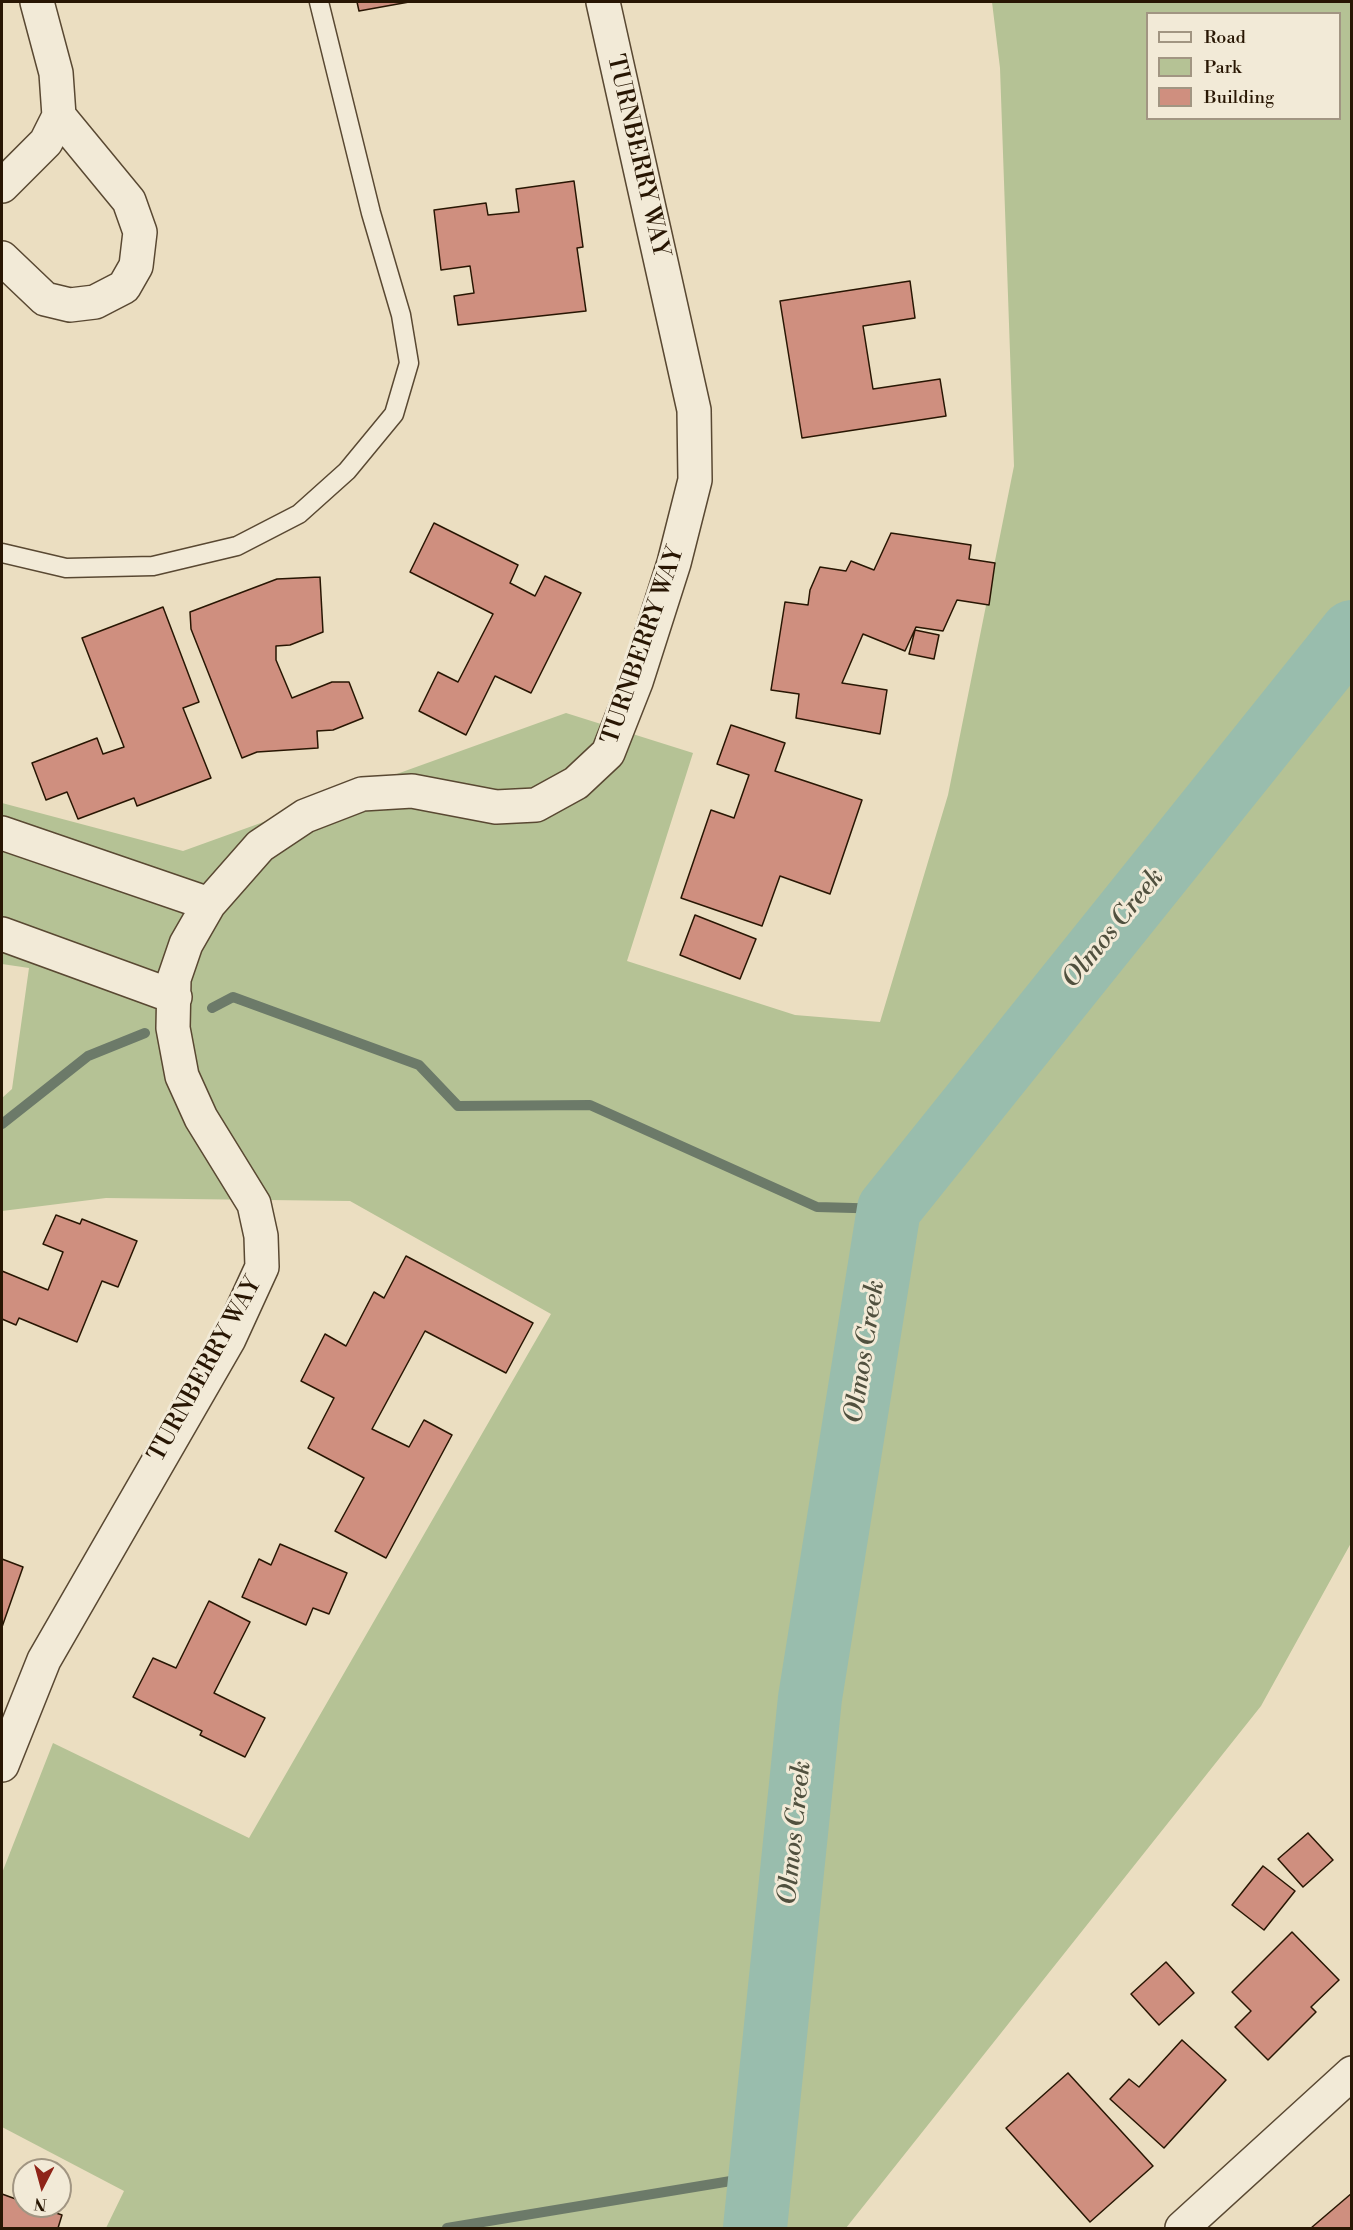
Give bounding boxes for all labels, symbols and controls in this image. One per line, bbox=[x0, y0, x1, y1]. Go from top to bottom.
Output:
legend bbox=[1146, 12, 1341, 120]
text: Road bbox=[1204, 26, 1246, 49]
street label: TURNBERRY WAY bbox=[600, 52, 674, 260]
text: Park bbox=[1204, 56, 1241, 79]
text: Building bbox=[1204, 86, 1274, 109]
street label: TURNBERRY WAY bbox=[597, 543, 691, 749]
water label: Olmos Creek bbox=[1056, 863, 1172, 995]
street label: TURNBERRY WAY bbox=[143, 1272, 269, 1468]
water label: Olmos Creek bbox=[839, 1278, 893, 1426]
water label: Olmos Creek bbox=[773, 1759, 819, 1907]
north arrow bbox=[12, 2158, 72, 2218]
text: N bbox=[33, 2193, 48, 2215]

